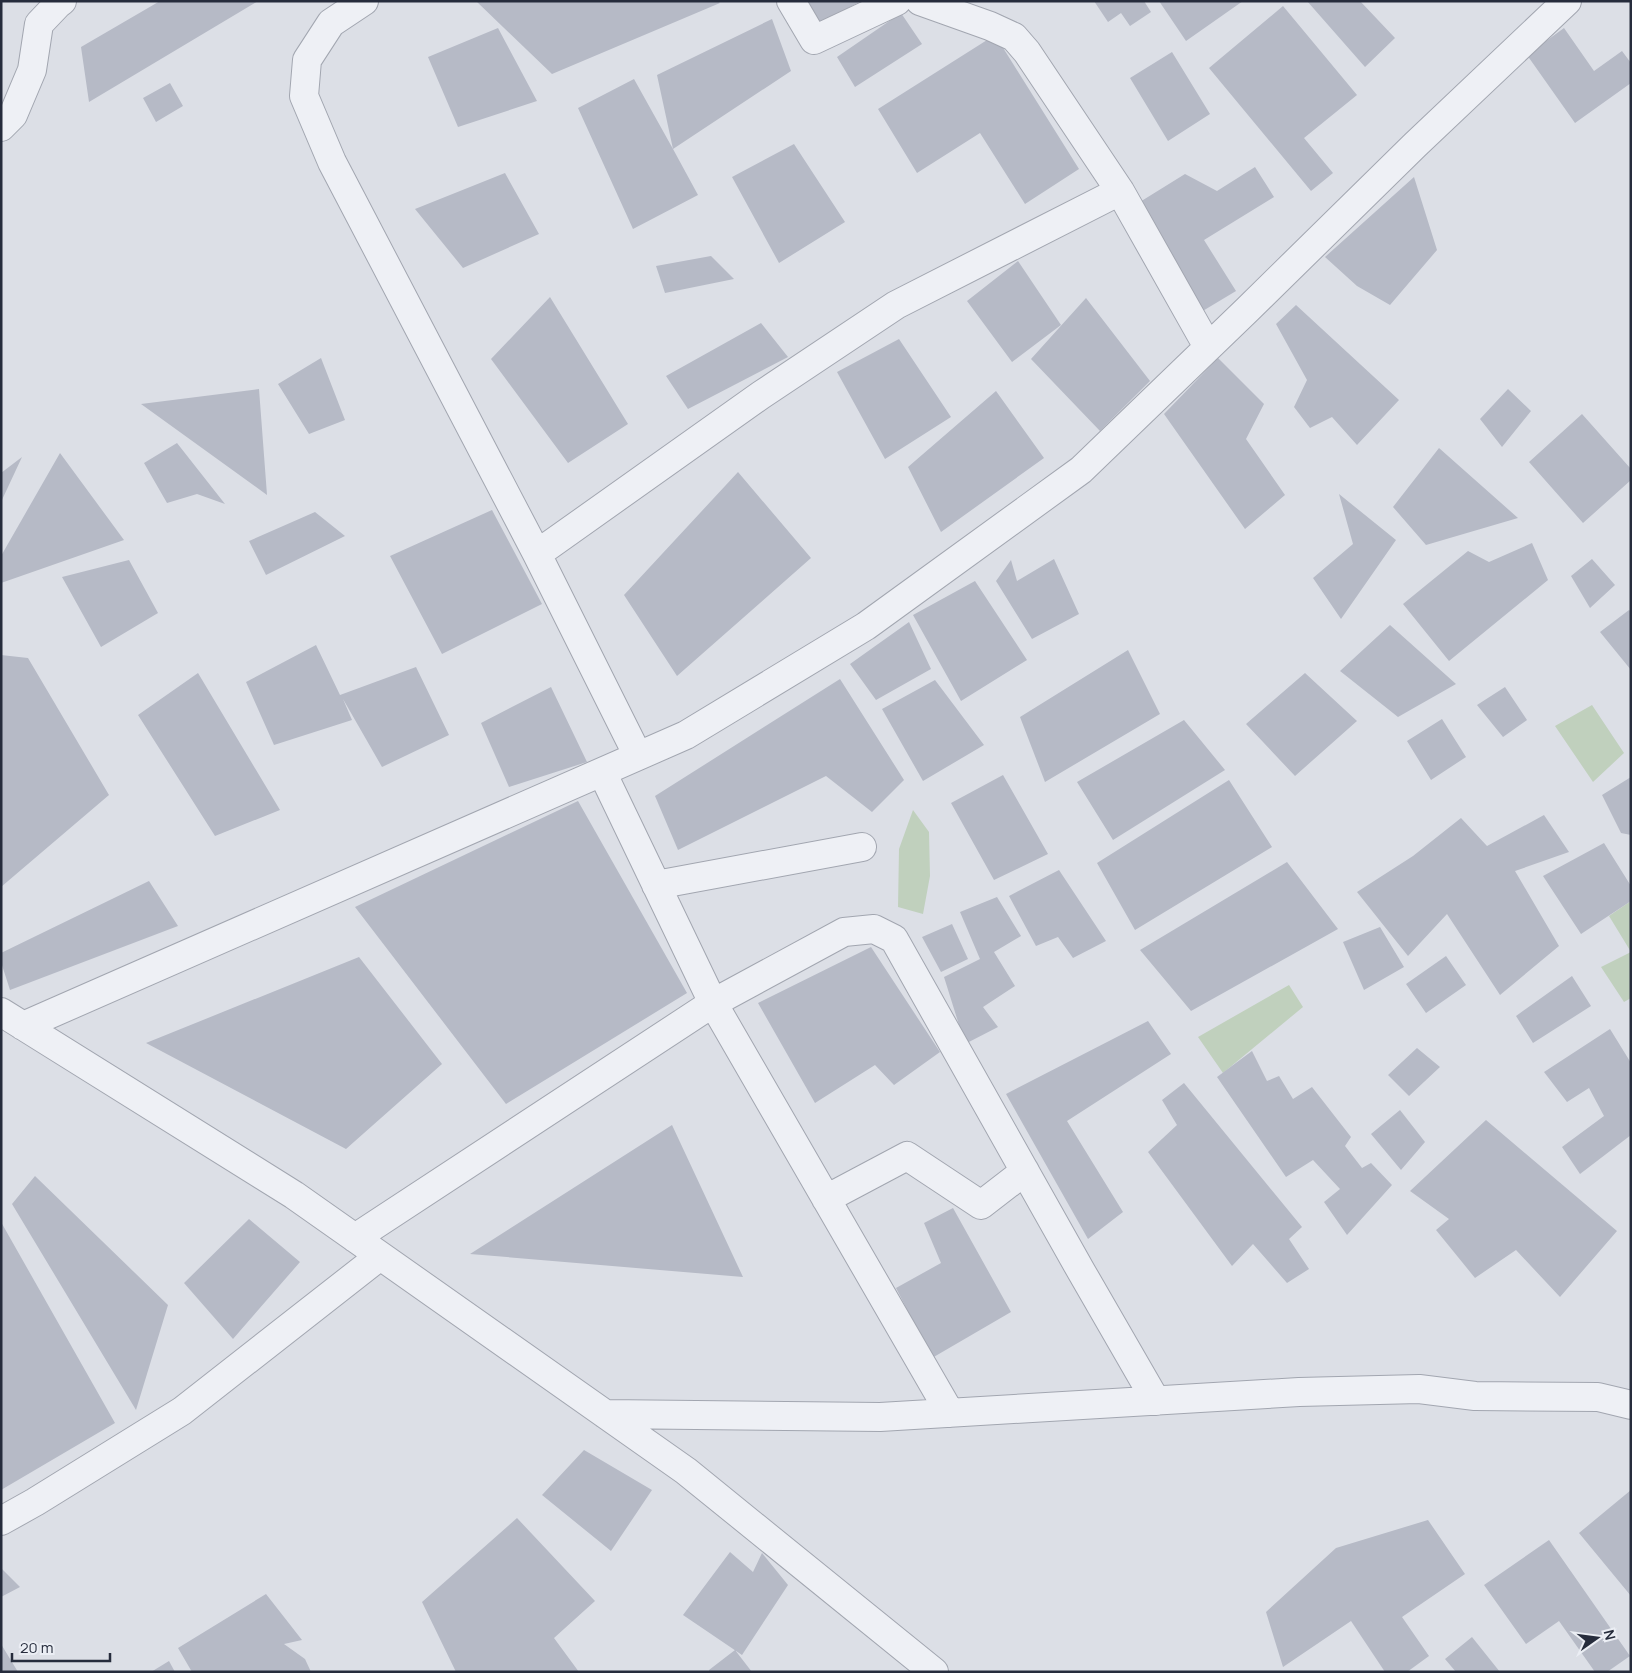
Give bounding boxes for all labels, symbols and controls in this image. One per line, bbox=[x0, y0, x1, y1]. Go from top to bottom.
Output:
north arrow bbox=[1572, 1613, 1622, 1663]
text: N bbox=[1600, 1628, 1621, 1642]
scale bar bbox=[12, 1630, 110, 1662]
text: 20 m bbox=[20, 1637, 53, 1658]

